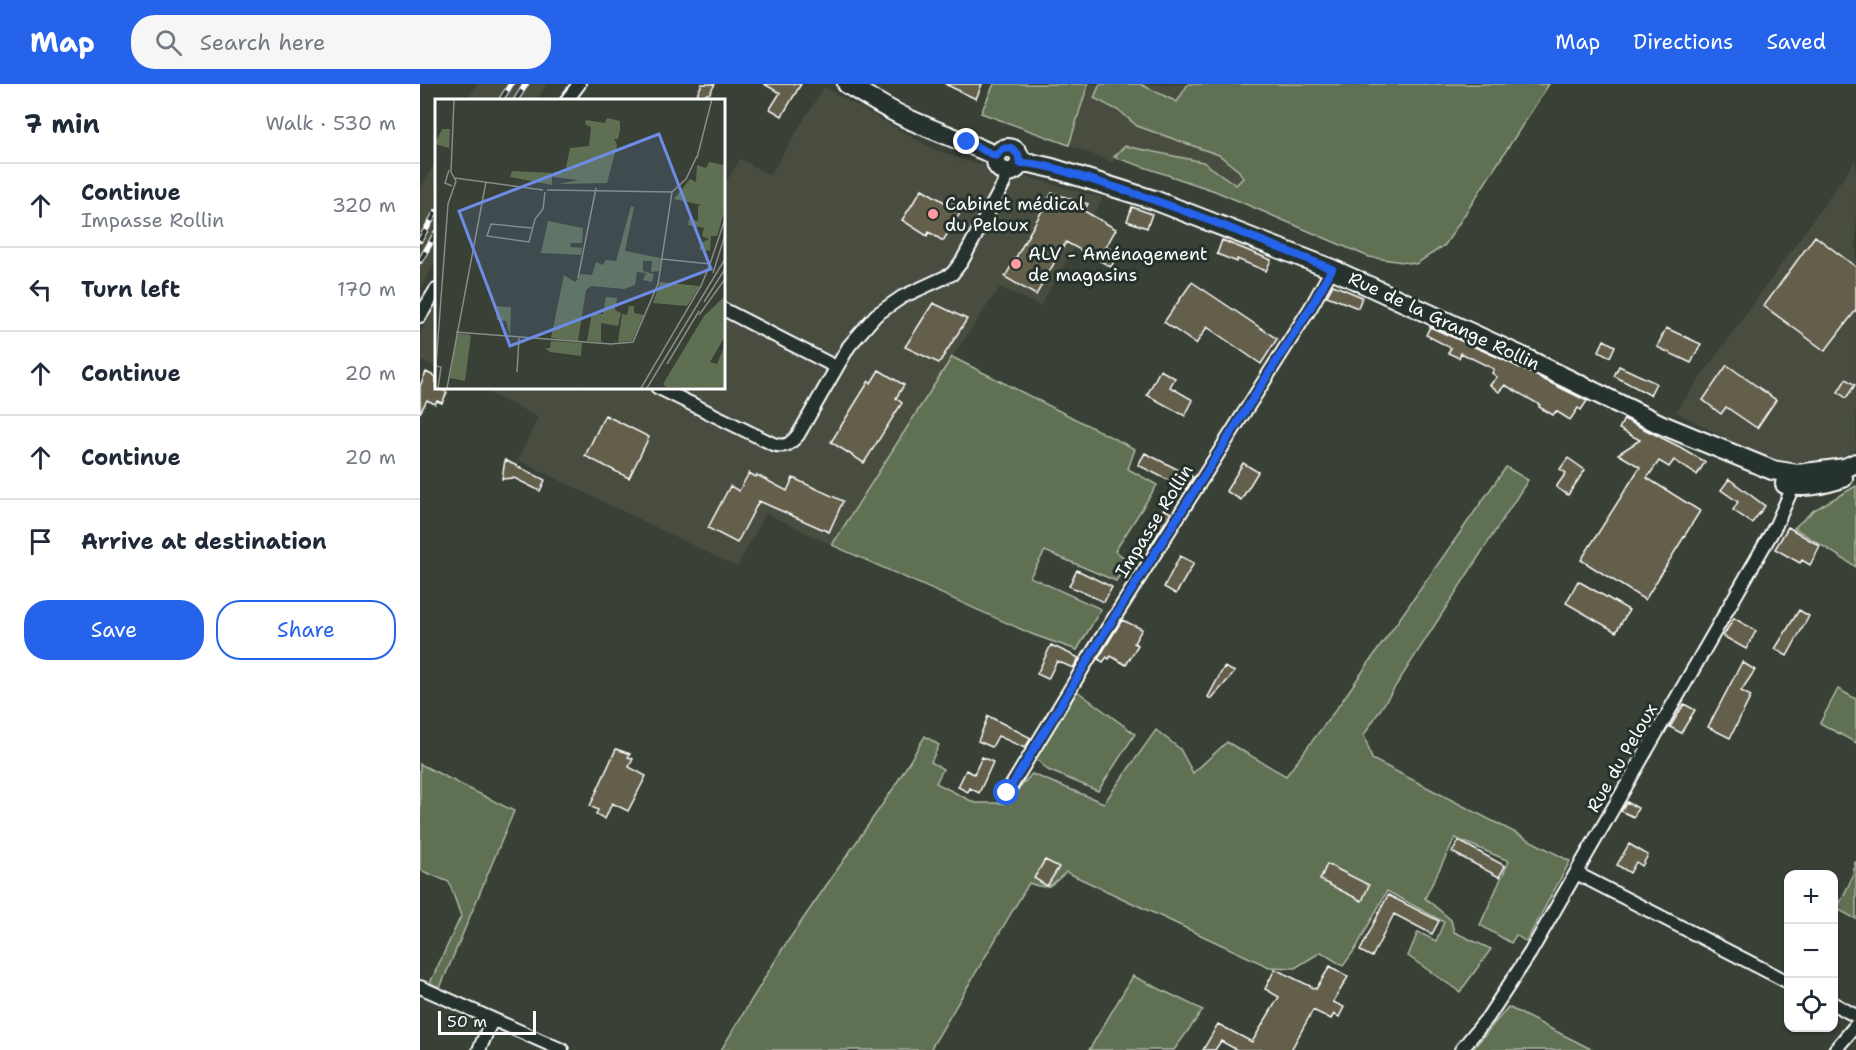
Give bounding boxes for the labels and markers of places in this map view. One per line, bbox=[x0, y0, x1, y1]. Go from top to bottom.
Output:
place label: Cabinet médical du Peloux bbox=[945, 192, 1085, 237]
marker: Cabinet médical du Peloux bbox=[926, 207, 940, 221]
place label: ALV - Aménagement de magasins bbox=[1028, 242, 1208, 287]
marker: ALV - Aménagement de magasins bbox=[1009, 257, 1023, 271]

